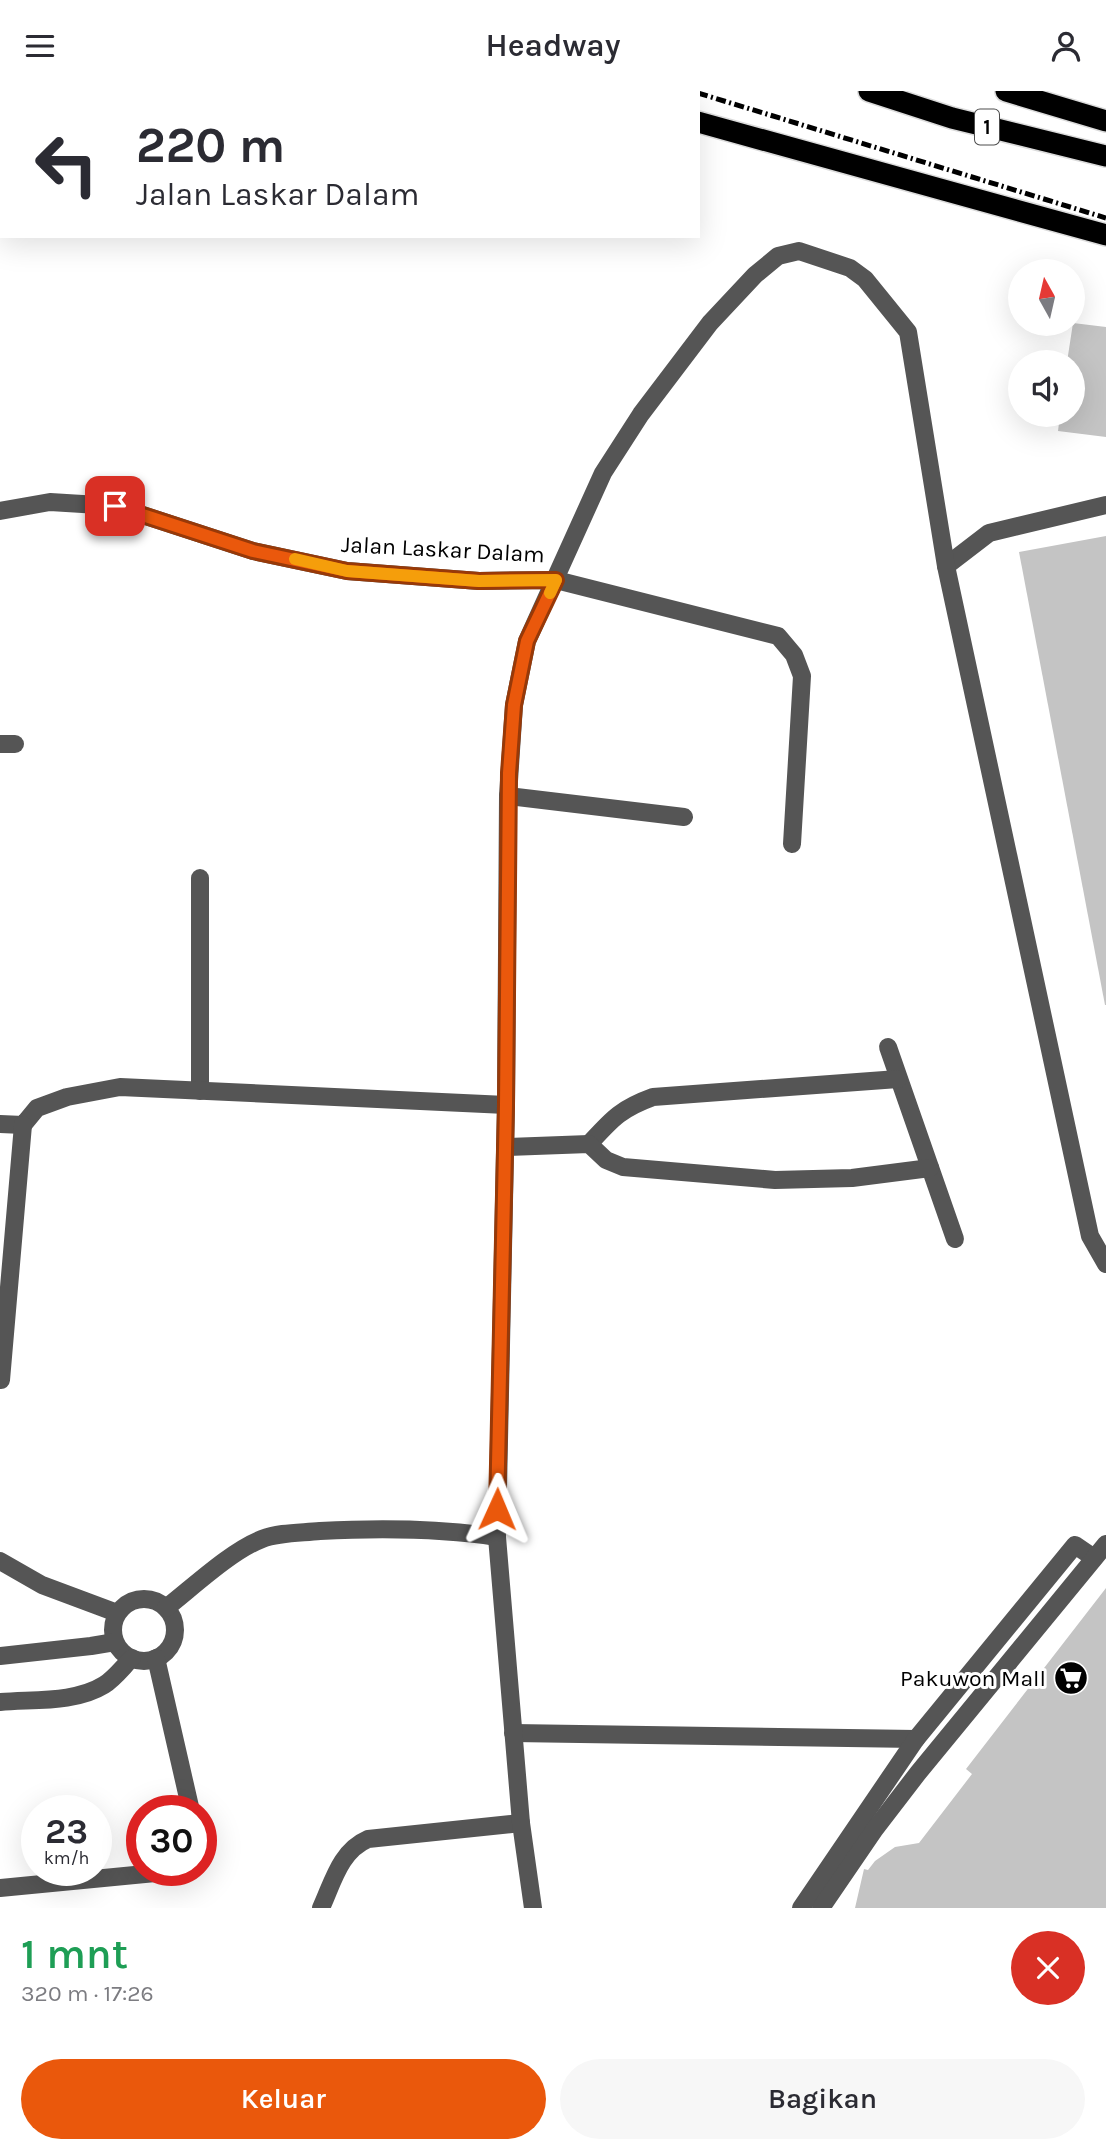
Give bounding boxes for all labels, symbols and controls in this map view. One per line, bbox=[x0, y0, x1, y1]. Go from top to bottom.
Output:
icon: menu bbox=[21, 27, 59, 65]
text: Headway bbox=[485, 27, 621, 64]
icon: person bbox=[1047, 27, 1085, 65]
road number: 1 bbox=[975, 110, 999, 145]
text: 220 m bbox=[136, 117, 285, 174]
icon: left bbox=[21, 119, 112, 210]
text: Jalan Laskar Dalam bbox=[136, 176, 419, 213]
north arrow bbox=[1008, 259, 1085, 336]
map controls bbox=[1008, 259, 1085, 427]
button: sound bbox=[1008, 350, 1085, 427]
pin bbox=[85, 476, 145, 536]
icon: arrive bbox=[96, 487, 134, 525]
street label: Jalan Laskar Dalam bbox=[341, 531, 545, 568]
position arrow bbox=[460, 1472, 534, 1546]
supermarket icon: Pakuwon Mall bbox=[1052, 1659, 1090, 1697]
place label: Pakuwon Mall bbox=[900, 1665, 1046, 1692]
speed limit sign: 30 bbox=[126, 1795, 217, 1886]
text: 23 bbox=[45, 1811, 88, 1852]
text: km/h bbox=[44, 1847, 89, 1869]
text: 1 mnt bbox=[21, 1929, 128, 1979]
button: close bbox=[1011, 1931, 1085, 2005]
text: 320 m · 17:26 bbox=[21, 1980, 154, 2007]
button: Keluar bbox=[21, 2059, 546, 2139]
button: Bagikan bbox=[560, 2059, 1085, 2139]

